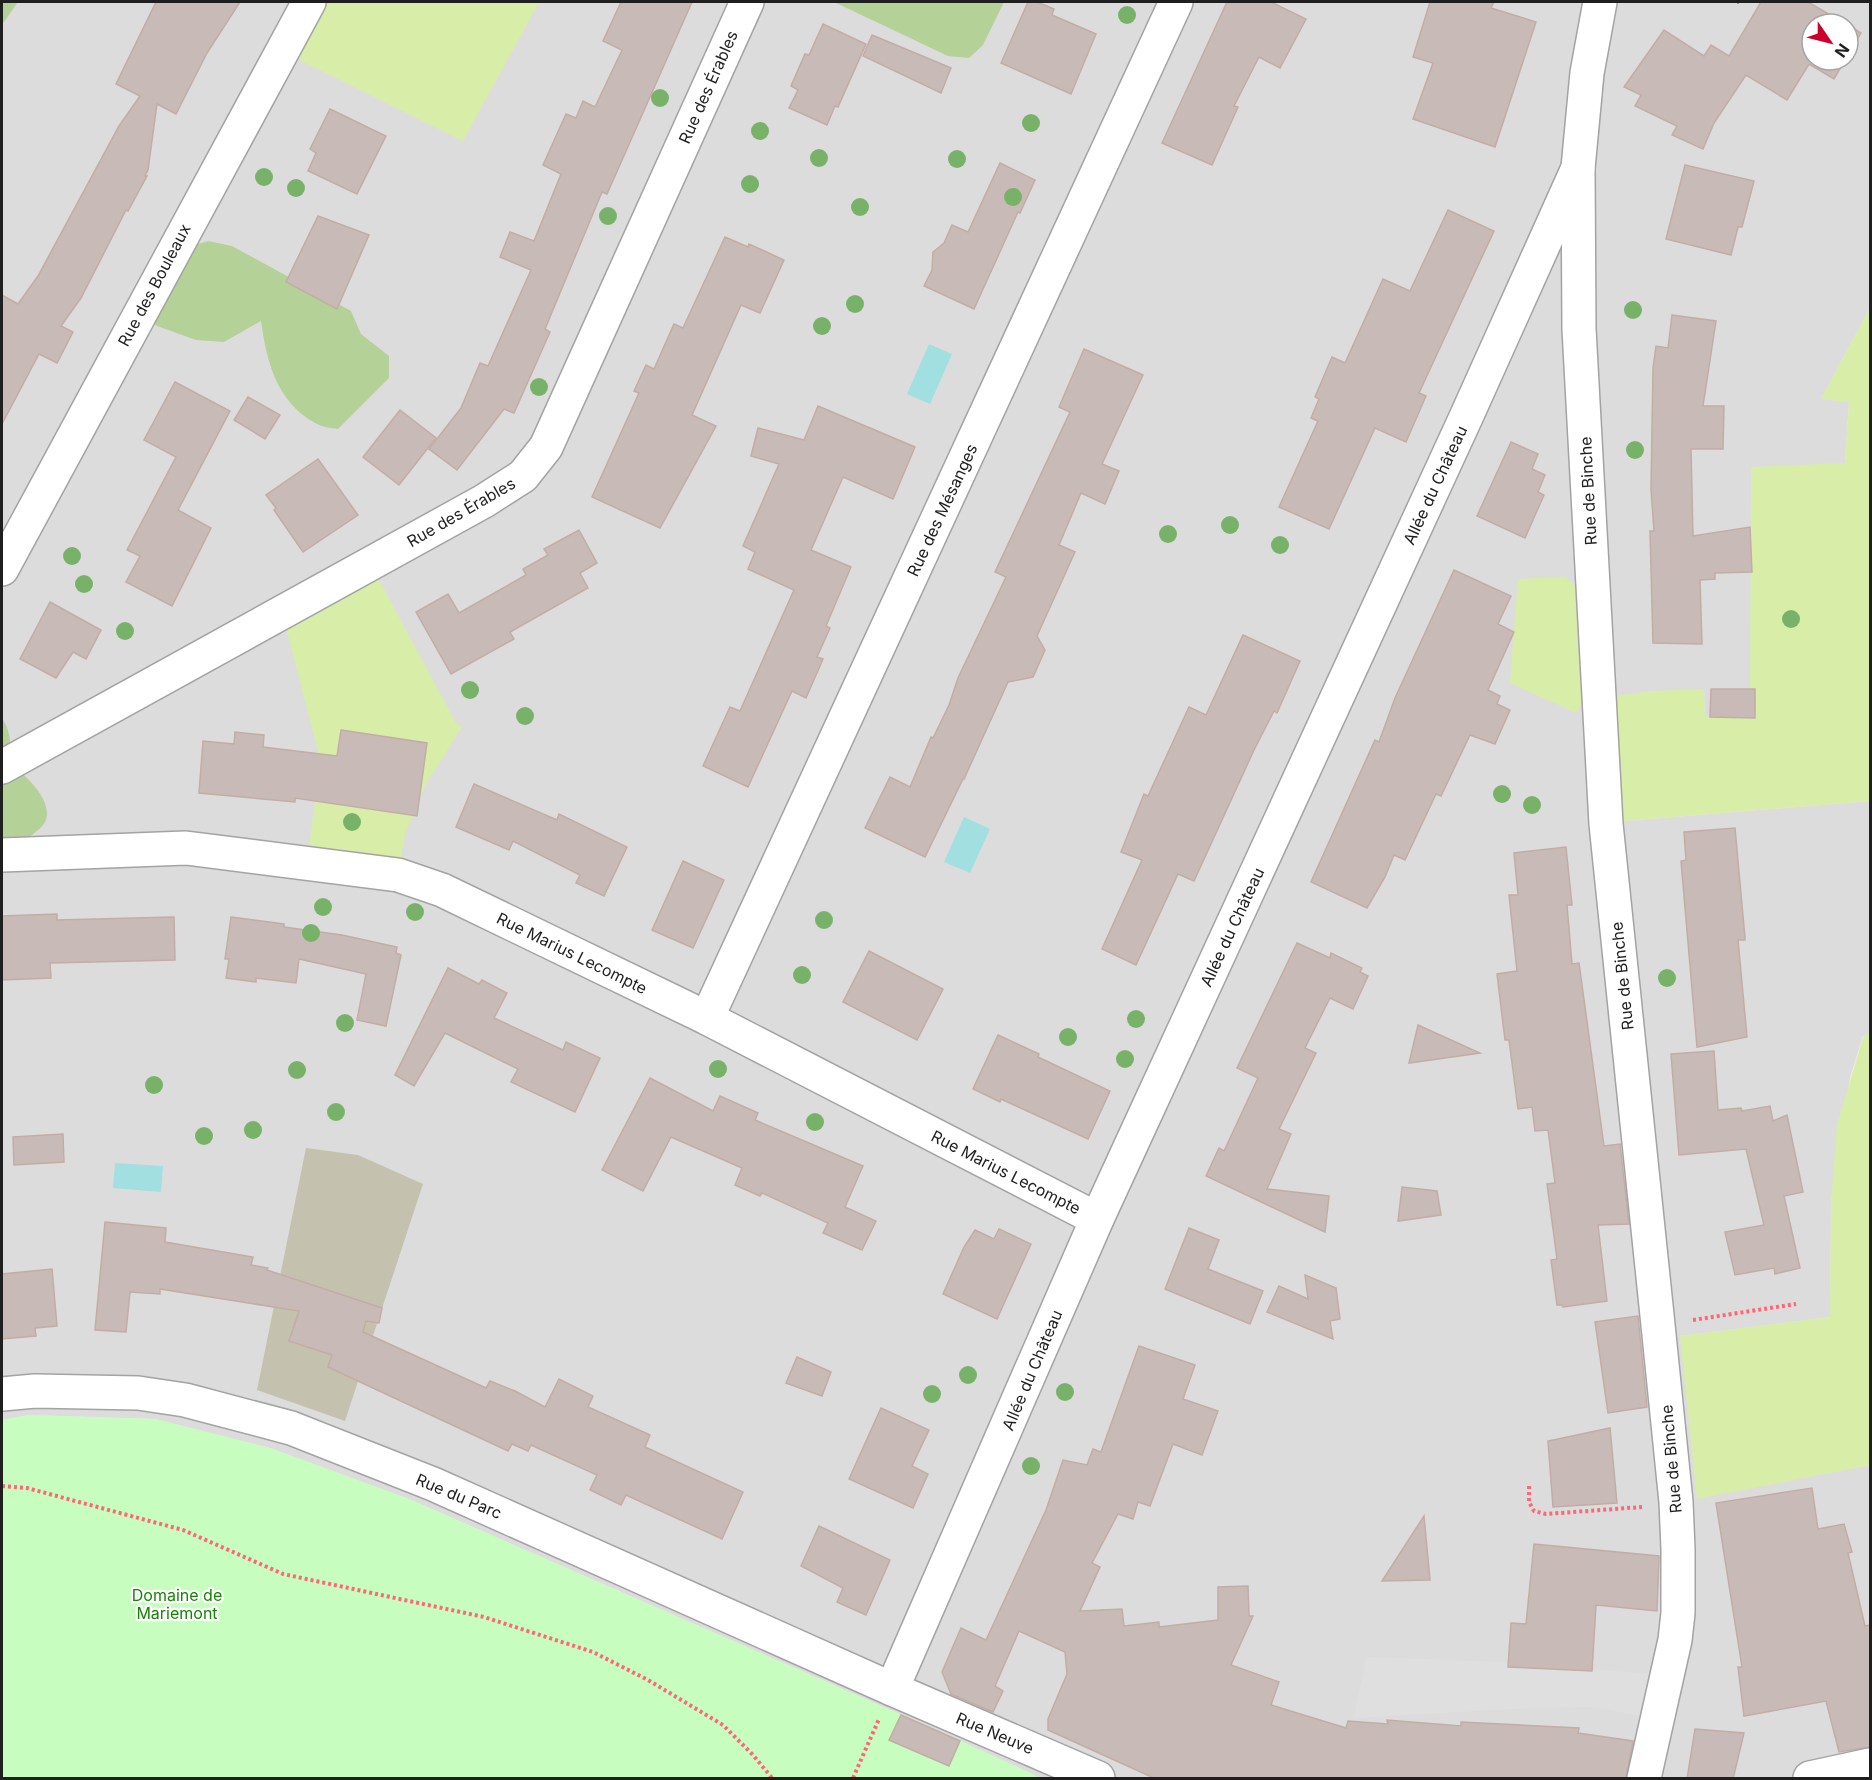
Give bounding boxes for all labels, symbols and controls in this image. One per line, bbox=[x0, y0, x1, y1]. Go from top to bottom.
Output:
north arrow bbox=[1800, 12, 1860, 72]
street label: Rue des Érables bbox=[674, 27, 742, 147]
text: N bbox=[1831, 40, 1854, 61]
street label: Rue des Bouleaux bbox=[113, 220, 195, 350]
street label: Allée du Château bbox=[1399, 422, 1471, 548]
street label: Rue de Binche bbox=[1575, 436, 1601, 546]
street label: Rue des Mésanges bbox=[903, 441, 981, 579]
street label: Rue des Érables bbox=[403, 473, 519, 551]
street label: Allée du Château bbox=[1196, 864, 1268, 990]
street label: Rue Marius Lecompte bbox=[494, 908, 650, 998]
street label: Rue de Binche bbox=[1606, 921, 1638, 1031]
street label: Rue Marius Lecompte bbox=[928, 1126, 1084, 1218]
street label: Allée du Château bbox=[998, 1307, 1066, 1433]
street label: Rue de Binche bbox=[1656, 1404, 1686, 1514]
street label: Rue du Parc bbox=[413, 1469, 505, 1523]
park label: Domaine de Mariemont bbox=[132, 1585, 222, 1623]
street label: Rue Neuve bbox=[953, 1708, 1037, 1758]

